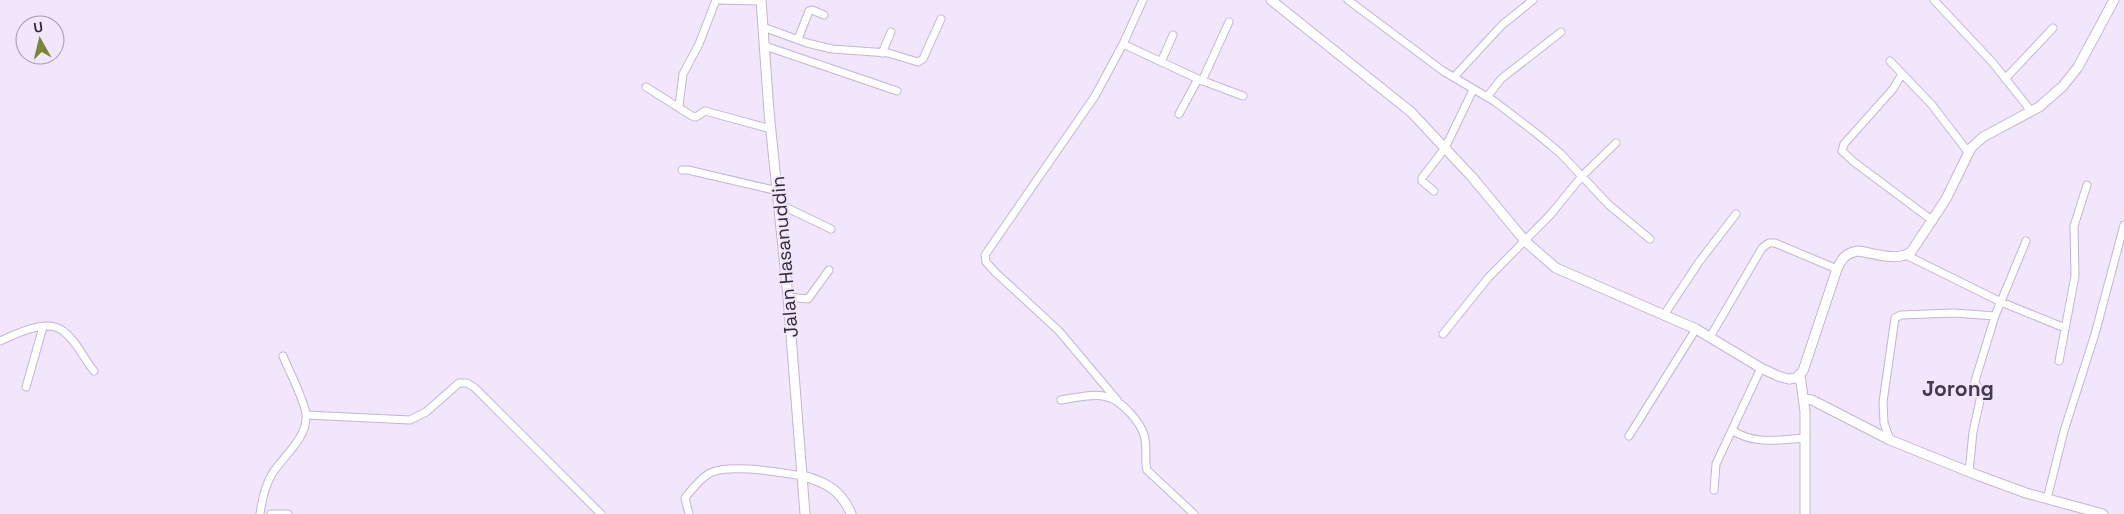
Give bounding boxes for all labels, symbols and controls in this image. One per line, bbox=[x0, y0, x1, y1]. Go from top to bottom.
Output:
north arrow bbox=[15, 15, 65, 65]
text: U bbox=[32, 18, 44, 37]
street label: Jalan Hasanuddin bbox=[765, 175, 804, 339]
district label: Jorong bbox=[1922, 375, 1994, 402]

